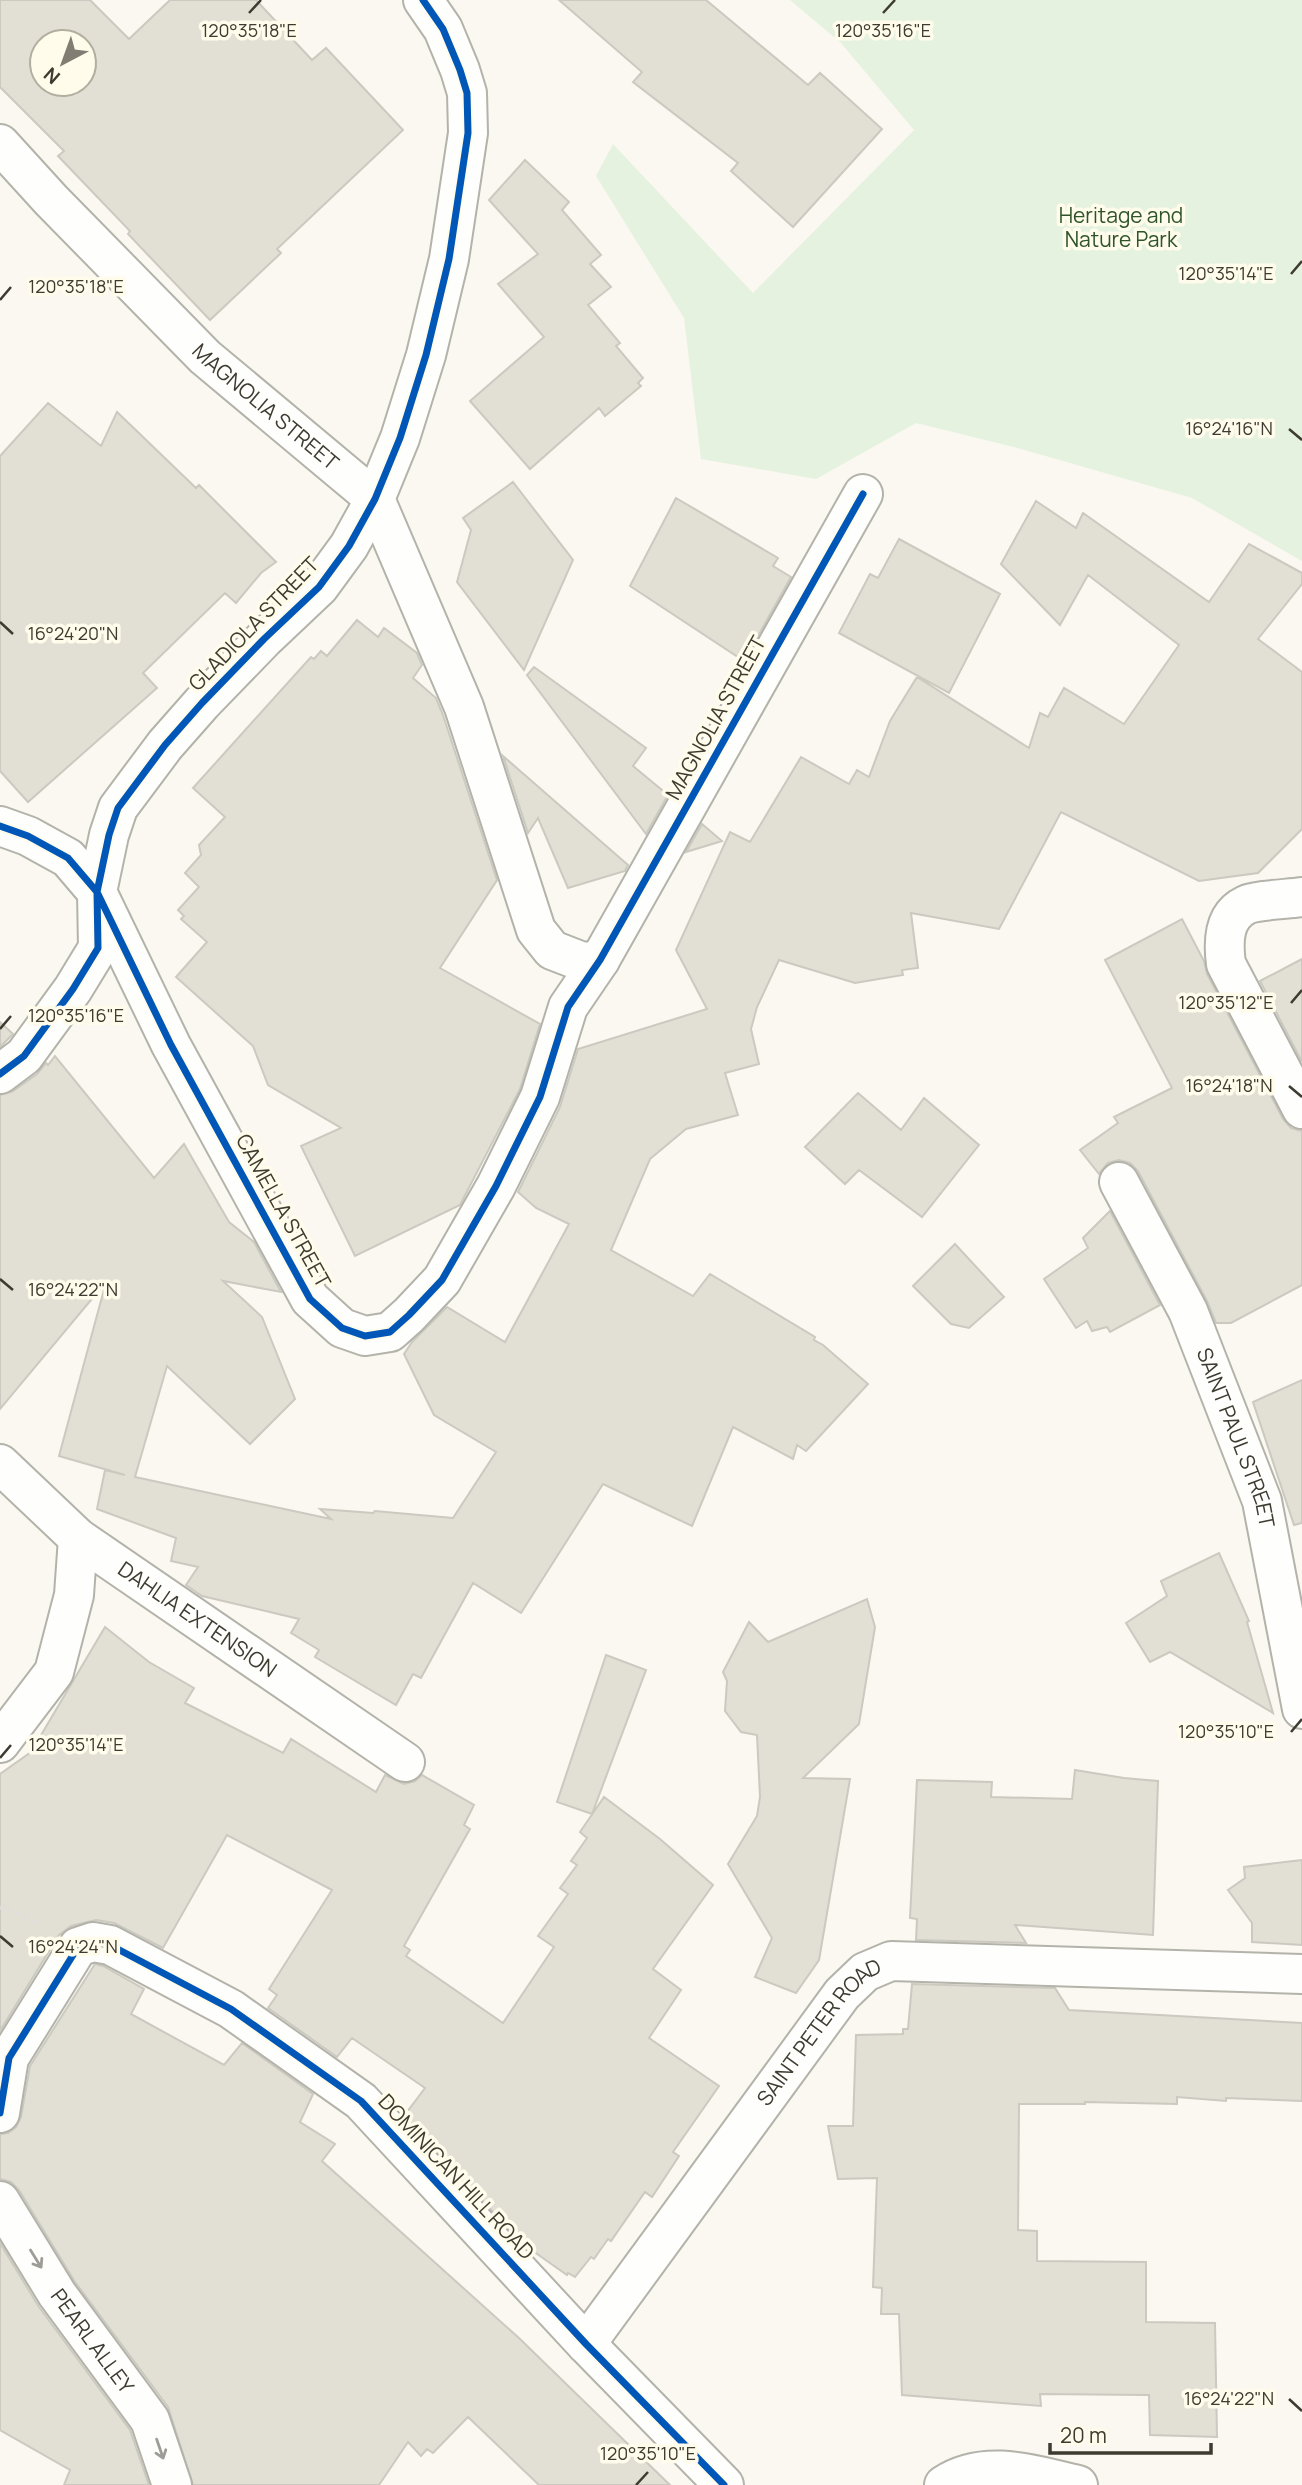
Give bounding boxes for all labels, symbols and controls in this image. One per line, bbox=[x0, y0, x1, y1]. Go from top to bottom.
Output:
text: 120°35'18"E bbox=[201, 18, 297, 42]
text: 120°35'16"E bbox=[835, 18, 931, 42]
north arrow bbox=[28, 28, 98, 98]
text: N bbox=[38, 62, 66, 90]
park label: Heritage and Nature Park bbox=[1059, 201, 1183, 253]
text: 120°35'14"E bbox=[1179, 261, 1273, 285]
text: 120°35'18"E bbox=[28, 274, 124, 298]
street label: MAGNOLIA STREET bbox=[186, 337, 345, 476]
text: 16°24'16"N bbox=[1185, 416, 1273, 440]
street label: GLADIOLA STREET bbox=[182, 550, 325, 696]
text: 16°24'20"N bbox=[28, 621, 118, 645]
street label: MAGNOLIA STREET bbox=[658, 630, 772, 804]
text: 120°35'12"E bbox=[1178, 990, 1274, 1014]
text: 120°35'16"E bbox=[28, 1003, 124, 1027]
text: 16°24'18"N bbox=[1186, 1073, 1272, 1097]
street label: CAMELLA STREET bbox=[230, 1129, 338, 1293]
text: 16°24'22"N bbox=[28, 1277, 118, 1301]
street label: SAINT PAUL STREET bbox=[1191, 1343, 1282, 1530]
street label: DAHLIA EXTENSION bbox=[113, 1555, 283, 1683]
text: 120°35'10"E bbox=[1178, 1719, 1274, 1743]
text: 120°35'14"E bbox=[29, 1732, 123, 1756]
text: 16°24'24"N bbox=[28, 1934, 118, 1958]
street label: SAINT PETER ROAD bbox=[750, 1952, 885, 2111]
street label: DOMINICAN HILL ROAD bbox=[373, 2087, 541, 2265]
one-way arrow bbox=[29, 2249, 43, 2269]
street label: PEARL ALLEY bbox=[45, 2283, 141, 2399]
text: 16°24'22"N bbox=[1184, 2386, 1274, 2410]
scale bar bbox=[1050, 2412, 1211, 2456]
text: 20 m bbox=[1060, 2421, 1107, 2449]
one-way arrow bbox=[155, 2437, 167, 2459]
text: 120°35'10"E bbox=[600, 2441, 696, 2465]

